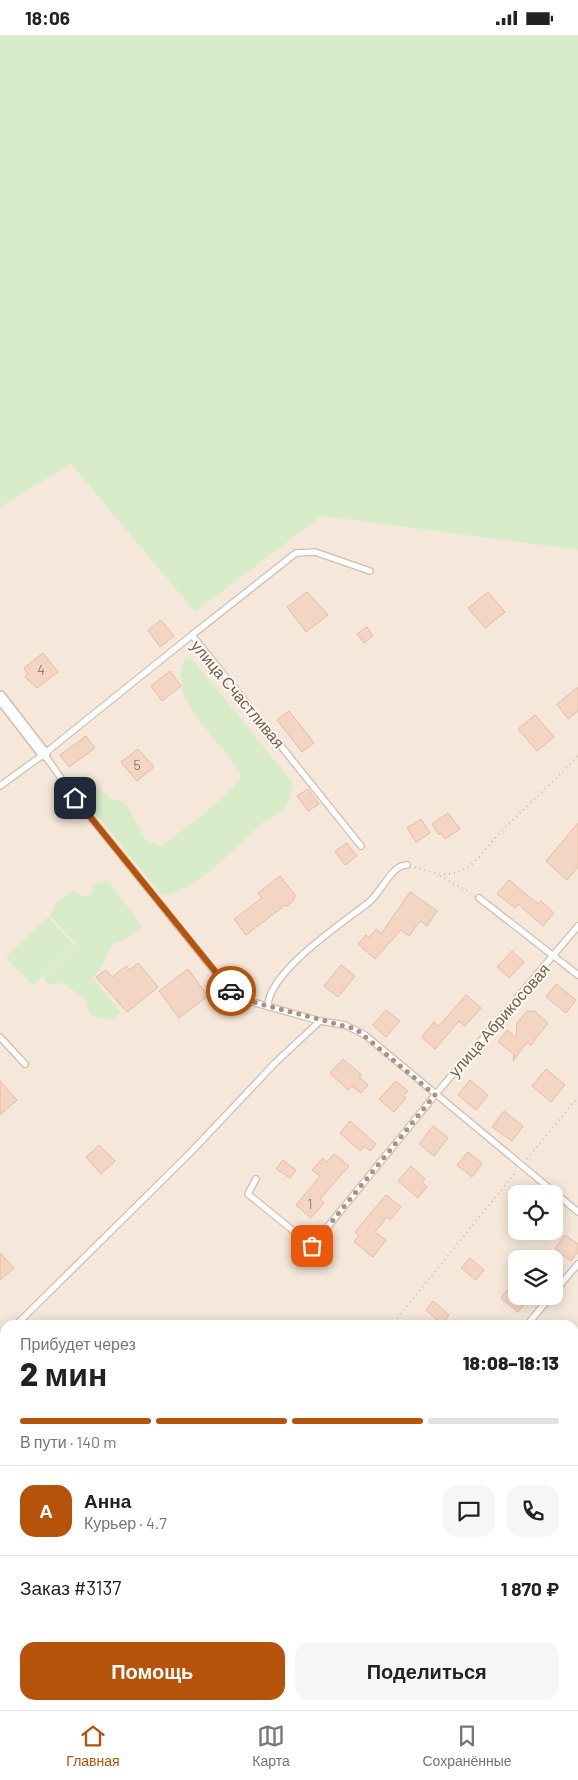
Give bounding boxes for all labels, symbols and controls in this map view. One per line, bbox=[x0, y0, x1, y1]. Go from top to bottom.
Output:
text: 18:06 bbox=[25, 6, 70, 29]
street label: улица Счастливая bbox=[188, 636, 289, 751]
house number: 4 bbox=[37, 661, 45, 678]
house number: 5 bbox=[133, 756, 141, 773]
pin bbox=[54, 777, 96, 819]
icon: home bbox=[61, 784, 89, 812]
street label: улица Абрикосовая bbox=[444, 959, 553, 1080]
courier bbox=[206, 966, 256, 1016]
icon: car bbox=[217, 977, 245, 1005]
map controls bbox=[508, 1185, 563, 1305]
button: locate bbox=[508, 1185, 563, 1240]
house number: 1 bbox=[308, 1195, 312, 1212]
pin bbox=[291, 1225, 333, 1267]
icon: bag bbox=[298, 1232, 326, 1260]
button: layers bbox=[508, 1250, 563, 1305]
text: Прибудет через bbox=[20, 1334, 136, 1353]
text: 18:08–18:13 bbox=[463, 1351, 559, 1374]
text: 2 мин bbox=[20, 1354, 107, 1392]
text: В пути · 140 m bbox=[20, 1432, 116, 1451]
button: chat bbox=[443, 1485, 495, 1537]
button: phone bbox=[507, 1485, 559, 1537]
text: Анна bbox=[84, 1489, 131, 1512]
text: А bbox=[39, 1499, 53, 1522]
text: Курьер · 4.7 bbox=[84, 1513, 167, 1532]
text: Заказ #3137 bbox=[20, 1576, 121, 1599]
text: 1 870 ₽ bbox=[501, 1577, 559, 1600]
button: Помощь bbox=[20, 1642, 285, 1700]
button: Поделиться bbox=[295, 1642, 559, 1700]
tab: Главная bbox=[66, 1722, 120, 1769]
tab: Карта bbox=[252, 1722, 290, 1769]
tab: Сохранённые bbox=[422, 1722, 512, 1769]

